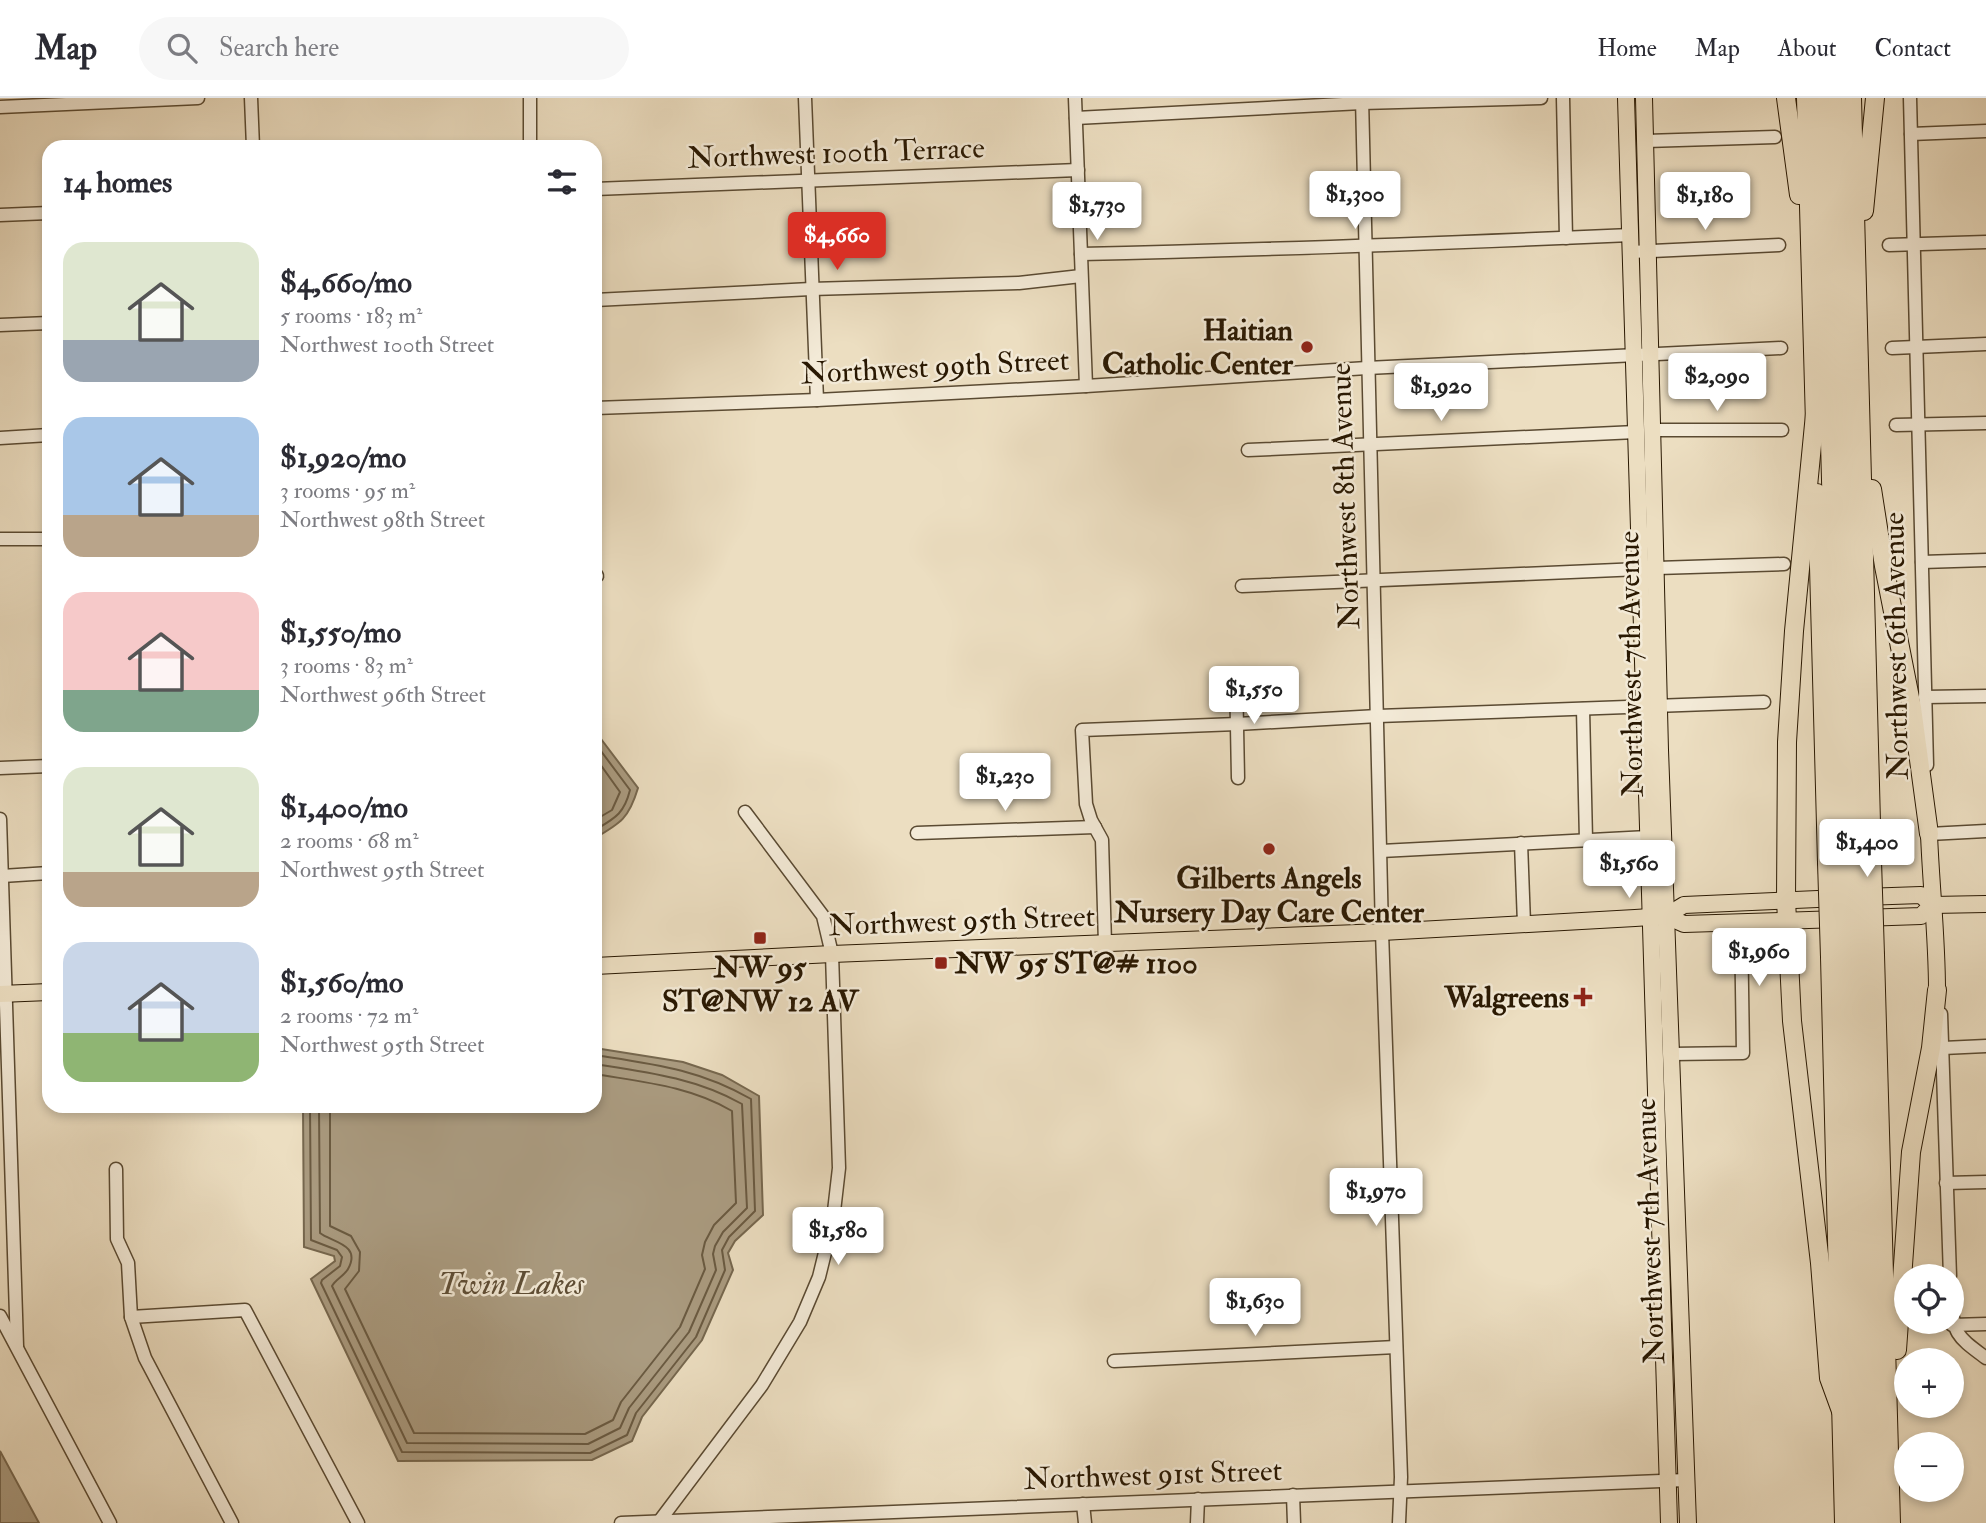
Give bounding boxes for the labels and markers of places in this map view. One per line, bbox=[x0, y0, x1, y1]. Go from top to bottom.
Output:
pin: $1,300 bbox=[1298, 172, 1412, 231]
pin: $1,180 bbox=[1648, 172, 1762, 232]
pin: $1,730 bbox=[1040, 183, 1154, 242]
pin: $4,660 bbox=[780, 212, 894, 272]
place label: Haitian Catholic Center bbox=[1102, 312, 1294, 383]
marker: Haitian Catholic Center bbox=[1299, 339, 1315, 355]
pin: $2,090 bbox=[1660, 354, 1774, 413]
pin: $1,920 bbox=[1384, 364, 1498, 423]
pin: $1,550 bbox=[1197, 666, 1311, 726]
pin: $1,230 bbox=[948, 754, 1062, 813]
pin: $1,400 bbox=[1810, 820, 1924, 879]
pin: $1,560 bbox=[1572, 840, 1686, 900]
marker: Gilberts Angels Nursery Day Care Center bbox=[1261, 841, 1277, 857]
place label: Gilberts Angels Nursery Day Care Center bbox=[1113, 860, 1425, 931]
pin: $1,960 bbox=[1702, 928, 1816, 988]
marker: NW 95 ST@NW 12 AV bbox=[752, 930, 768, 946]
place label: NW 95 ST@# 1100 bbox=[954, 945, 1198, 982]
place label: NW 95 ST@NW 12 AV bbox=[662, 949, 860, 1020]
marker: NW 95 ST@# 1100 bbox=[933, 955, 949, 971]
place label: Walgreens bbox=[1443, 979, 1569, 1016]
marker: Walgreens bbox=[1575, 989, 1591, 1005]
pin: $1,970 bbox=[1319, 1168, 1433, 1228]
pin: $1,580 bbox=[781, 1208, 895, 1267]
pin: $1,630 bbox=[1198, 1278, 1312, 1338]

